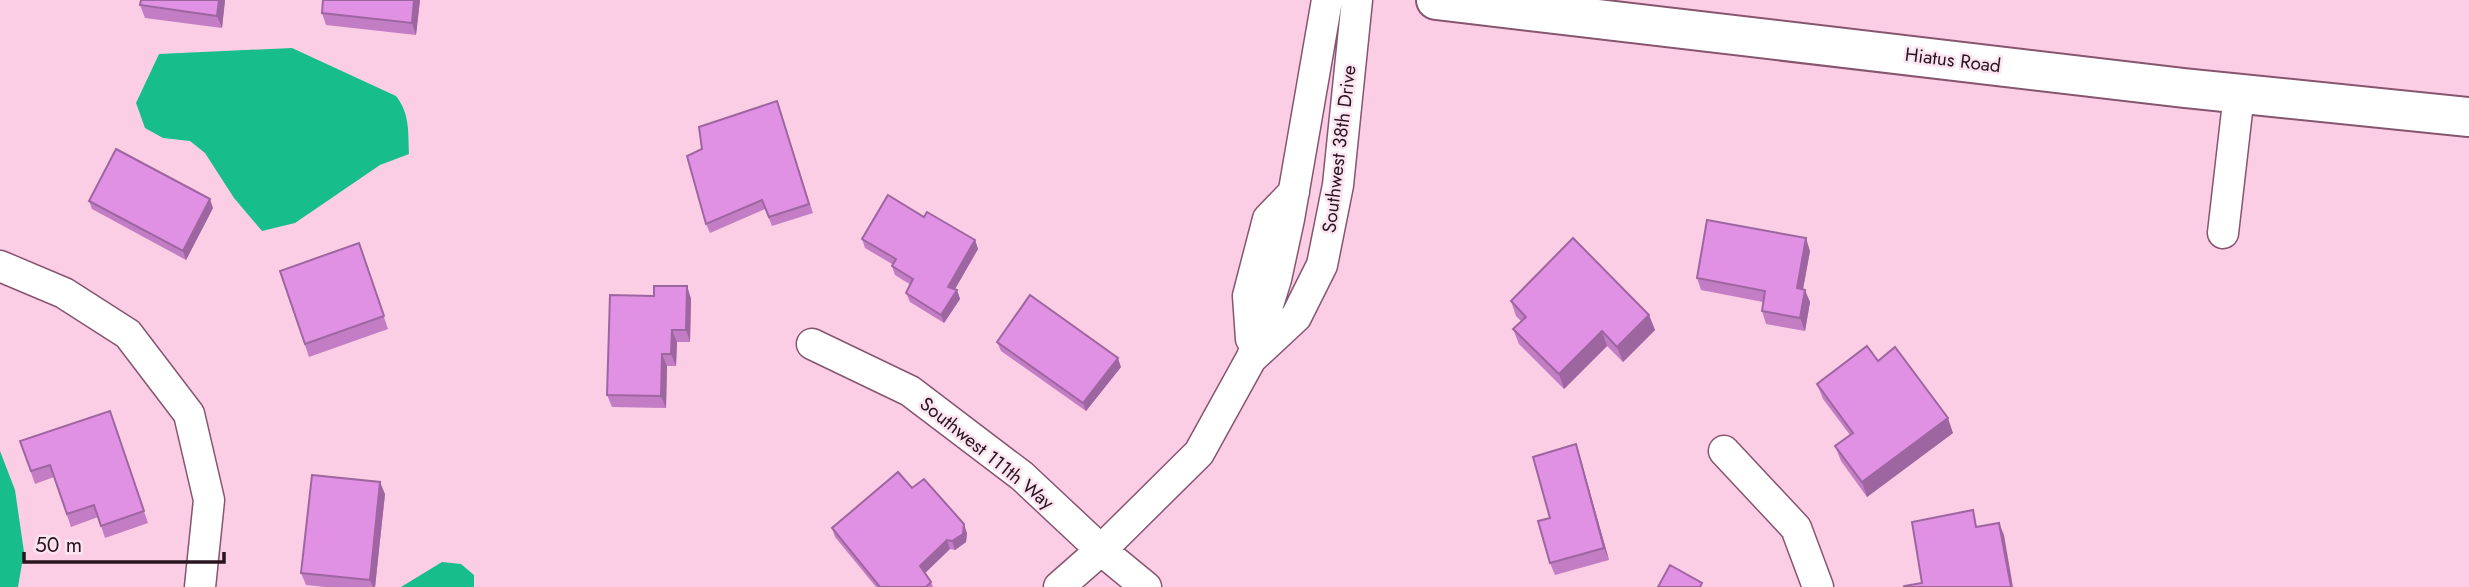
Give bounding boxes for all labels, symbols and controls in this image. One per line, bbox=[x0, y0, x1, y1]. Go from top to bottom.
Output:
street label: Hiatus Road bbox=[1903, 41, 2003, 79]
street label: Southwest 38th Drive bbox=[1315, 63, 1363, 234]
street label: Southwest 111th Way bbox=[914, 390, 1060, 516]
scale bar bbox=[24, 520, 224, 564]
text: 50 m bbox=[35, 530, 82, 560]

